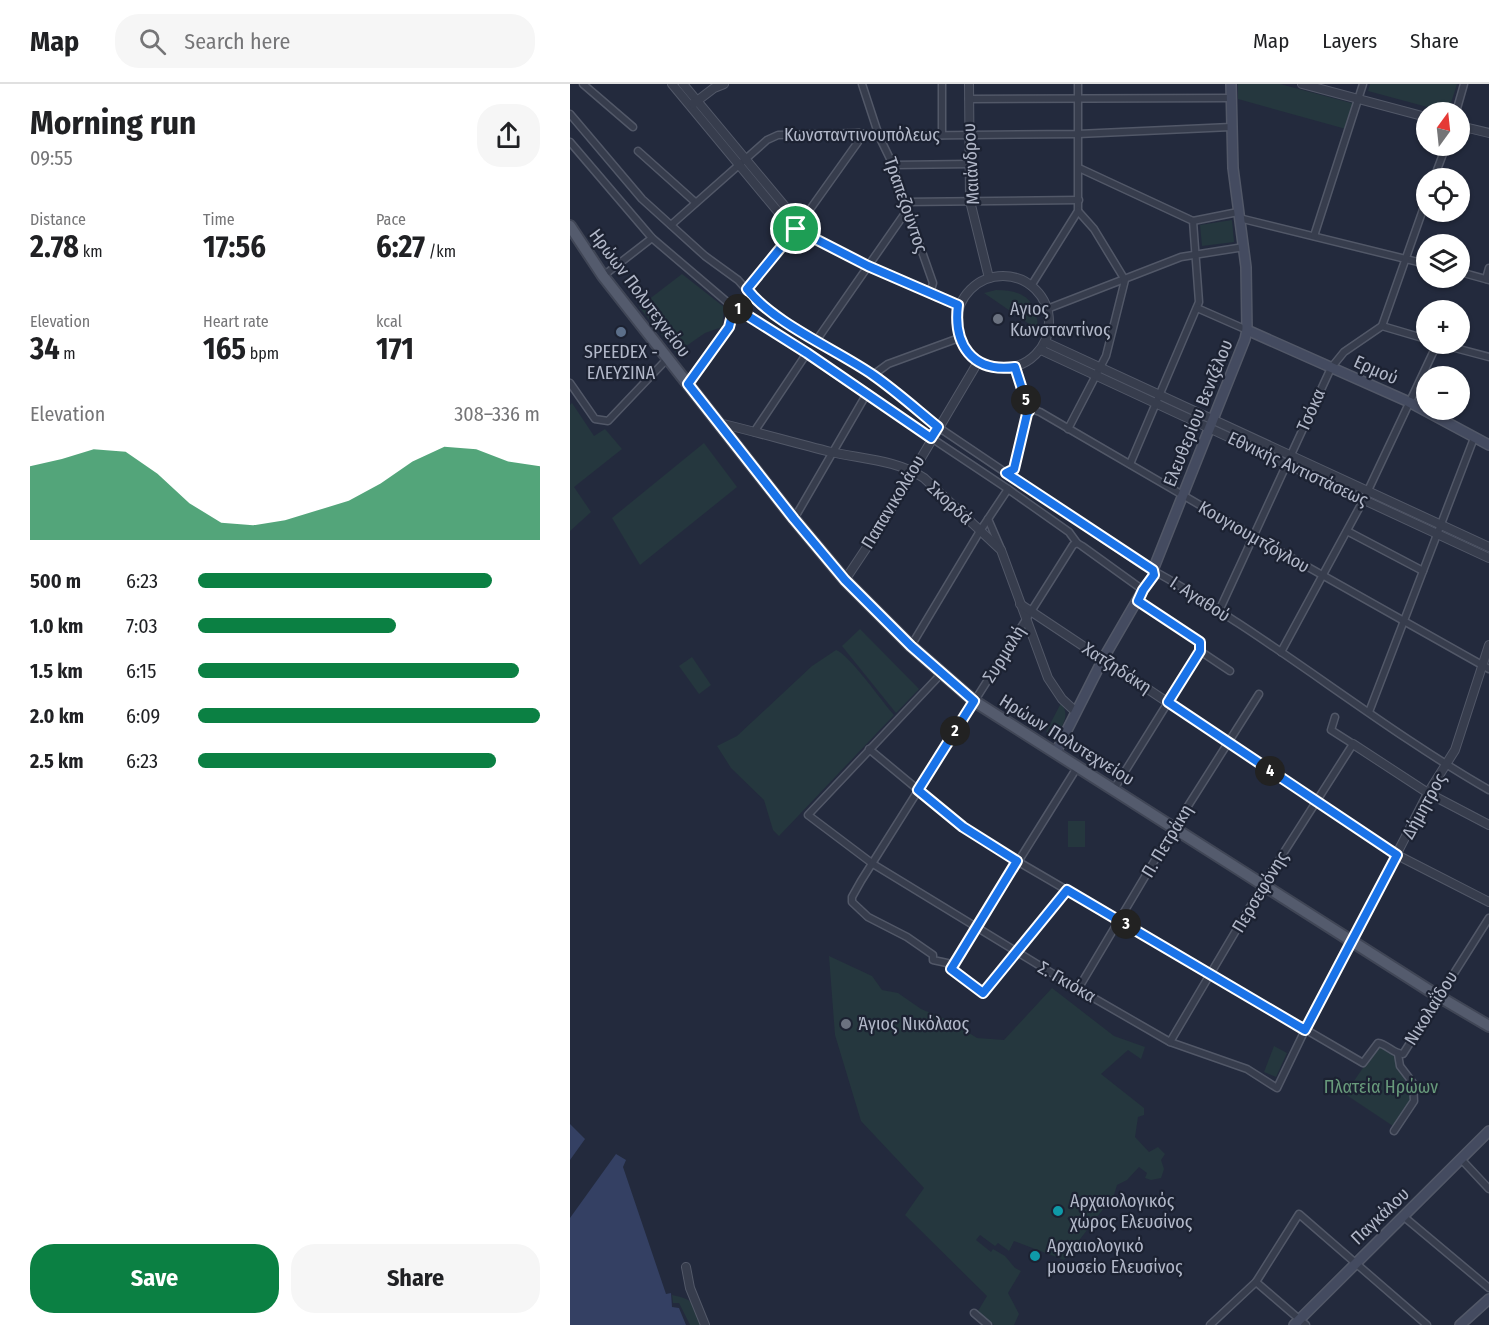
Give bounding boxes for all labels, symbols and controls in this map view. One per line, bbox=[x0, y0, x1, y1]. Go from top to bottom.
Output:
search box bbox=[115, 14, 535, 68]
text: Map bbox=[30, 25, 79, 58]
icon: search bbox=[136, 25, 169, 58]
text: Search here bbox=[184, 28, 290, 55]
text: Map bbox=[1253, 28, 1289, 54]
text: Layers bbox=[1322, 28, 1377, 54]
text: Share bbox=[1410, 28, 1459, 54]
north arrow bbox=[1416, 102, 1470, 156]
map controls bbox=[1416, 102, 1470, 420]
text: Morning run bbox=[30, 103, 196, 143]
button: share bbox=[477, 104, 540, 167]
street label: Μαιάνδρου bbox=[958, 122, 984, 206]
street label: Κωνσταντινουπόλεως bbox=[784, 124, 940, 146]
text: 09:55 bbox=[30, 146, 73, 170]
street label: Τραπεζούντος bbox=[879, 154, 933, 256]
button: locate bbox=[1416, 168, 1470, 222]
pin bbox=[770, 203, 821, 254]
text: Distance bbox=[30, 210, 86, 229]
text: Time bbox=[203, 210, 235, 229]
text: Pace bbox=[376, 210, 406, 229]
icon: arrive bbox=[779, 212, 812, 245]
street label: Ηρώων Πολυτεχνείου bbox=[585, 224, 695, 362]
text: 2.78 bbox=[30, 229, 79, 265]
text: 17:56 bbox=[203, 229, 266, 265]
text: 6:27 bbox=[376, 229, 425, 265]
button: layers bbox=[1416, 234, 1470, 288]
text: km bbox=[79, 242, 102, 261]
text: /km bbox=[425, 242, 456, 261]
pin: 1 bbox=[723, 294, 753, 324]
place label: Αγιος Κωνσταντίνος bbox=[1010, 298, 1111, 341]
text: 1 bbox=[735, 299, 741, 318]
button: + bbox=[1416, 300, 1470, 354]
text: Elevation bbox=[30, 312, 90, 331]
text: Heart rate bbox=[203, 312, 269, 331]
text: kcal bbox=[376, 312, 402, 331]
marker: Αγιος Κωνσταντίνος bbox=[991, 312, 1005, 326]
marker: SPEEDEX - ΕΛΕΥΣΙΝΑ bbox=[614, 325, 628, 339]
text: 34 bbox=[30, 331, 60, 367]
text: 165 bbox=[203, 331, 246, 367]
text: 171 bbox=[376, 331, 414, 367]
street label: Ελευθερίου Βενιζέλου bbox=[1158, 336, 1238, 490]
place label: SPEEDEX - ΕΛΕΥΣΙΝΑ bbox=[584, 341, 658, 384]
text: m bbox=[60, 344, 76, 363]
text: bpm bbox=[246, 344, 279, 363]
street label: Ερμού bbox=[1350, 351, 1402, 389]
button: − bbox=[1416, 366, 1470, 420]
pin: 5 bbox=[1011, 385, 1041, 415]
street label: Τσόκα bbox=[1292, 385, 1330, 435]
text: 5 bbox=[1022, 390, 1030, 409]
text: Elevation bbox=[30, 402, 105, 426]
text: 308–336 m bbox=[454, 402, 540, 426]
street label: Εθνικής Αντιστάσεως bbox=[1224, 427, 1372, 511]
street label: Παπανικολάου bbox=[856, 451, 930, 553]
street label: Σκορδά bbox=[923, 476, 977, 530]
street label: Κουγιουμτζόγλου bbox=[1194, 496, 1314, 578]
text: 500 m bbox=[30, 569, 81, 593]
text: 6:23 bbox=[126, 569, 158, 593]
street label: Ι. Αγαθού bbox=[1166, 571, 1234, 627]
text: 1.0 km bbox=[30, 614, 83, 638]
text: 7:03 bbox=[126, 614, 158, 638]
street label: Συρμαλή bbox=[978, 621, 1030, 687]
street label: Χατζηδάκη bbox=[1078, 638, 1156, 698]
text: 1.5 km bbox=[30, 659, 83, 683]
text: 6:15 bbox=[126, 659, 156, 683]
street label: Ηρώων Πολυτεχνείου bbox=[995, 690, 1139, 790]
text: 2.0 km bbox=[30, 704, 84, 728]
text: 6:09 bbox=[126, 704, 160, 728]
pin: 2 bbox=[940, 716, 970, 746]
text: 2 bbox=[951, 721, 959, 740]
text: 2.5 km bbox=[30, 749, 83, 773]
text: 6:23 bbox=[126, 749, 158, 773]
pin: 4 bbox=[1255, 756, 1285, 786]
text: 4 bbox=[1266, 761, 1274, 780]
street label: Δήμητρος bbox=[1397, 769, 1451, 843]
street label: Π. Πετράκη bbox=[1137, 800, 1197, 882]
street label: Περσεφόνης bbox=[1227, 847, 1293, 937]
pin: 3 bbox=[1111, 909, 1141, 939]
text: 3 bbox=[1122, 914, 1130, 933]
street label: Σ. Γκιόκα bbox=[1034, 957, 1100, 1007]
street label: Νικολαΐδου bbox=[1400, 967, 1462, 1049]
place label: Άγιος Νικόλαος bbox=[858, 1013, 970, 1035]
marker: Άγιος Νικόλαος bbox=[839, 1017, 853, 1031]
park label: Πλατεία Ηρώων bbox=[1324, 1076, 1438, 1098]
street label: Παγκάλου bbox=[1346, 1183, 1414, 1249]
place label: Αρχαιολογικός χώρος Ελευσίνος bbox=[1069, 1190, 1193, 1233]
marker: Αρχαιολογικός χώρος Ελευσίνος bbox=[1051, 1204, 1065, 1218]
place label: Αρχαιολογικό μουσείο Ελευσίνος bbox=[1047, 1235, 1183, 1278]
button: Save bbox=[30, 1244, 279, 1313]
button: Share bbox=[291, 1244, 540, 1313]
marker: Αρχαιολογικό μουσείο Ελευσίνος bbox=[1028, 1249, 1042, 1263]

